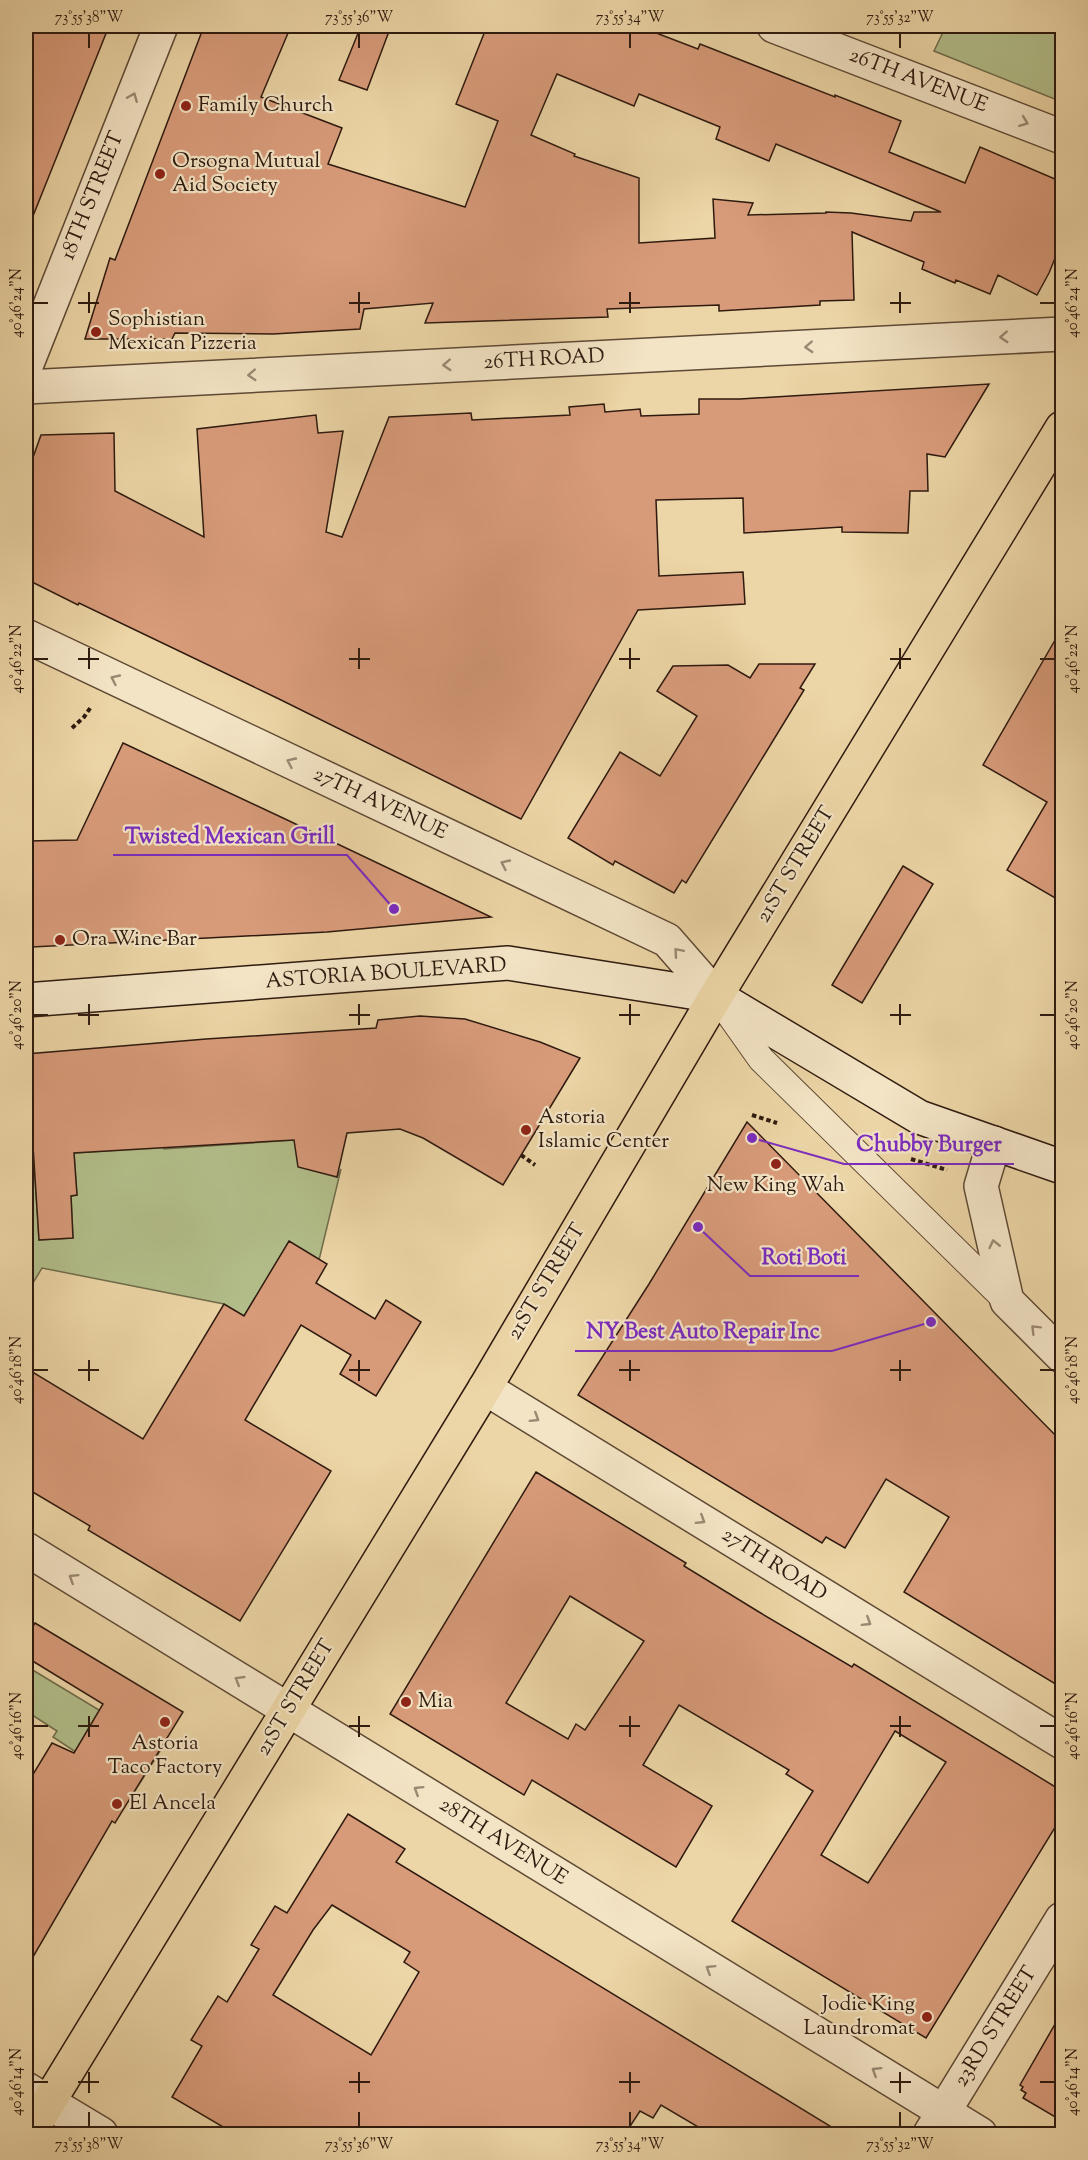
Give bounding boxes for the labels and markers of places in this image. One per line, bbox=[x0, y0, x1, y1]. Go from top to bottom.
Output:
place label: Family Church bbox=[198, 91, 334, 121]
marker: Family Church bbox=[179, 99, 193, 113]
place label: Orsogna Mutual Aid Society bbox=[172, 147, 320, 201]
marker: Orsogna Mutual Aid Society bbox=[153, 167, 167, 181]
place label: Sophistian Mexican Pizzeria bbox=[108, 305, 257, 359]
marker: Sophistian Mexican Pizzeria bbox=[89, 325, 103, 339]
callout: Twisted Mexican Grill bbox=[113, 815, 347, 855]
place label: Ora Wine Bar bbox=[72, 925, 197, 955]
marker: Ora Wine Bar bbox=[53, 933, 67, 947]
place label: Astoria Islamic Center bbox=[538, 1103, 669, 1157]
marker: Astoria Islamic Center bbox=[519, 1123, 533, 1137]
callout: Chubby Burger bbox=[844, 1124, 1014, 1164]
marker: New King Wah bbox=[769, 1157, 783, 1171]
place label: New King Wah bbox=[707, 1171, 845, 1201]
callout: Roti Boti bbox=[750, 1236, 859, 1276]
callout: NY Best Auto Repair Inc bbox=[575, 1311, 832, 1351]
place label: Mia bbox=[418, 1687, 453, 1717]
marker: Mia bbox=[399, 1695, 413, 1709]
marker: Astoria Taco Factory bbox=[158, 1715, 172, 1729]
place label: Astoria Taco Factory bbox=[108, 1729, 223, 1783]
place label: El Ancela bbox=[129, 1789, 216, 1819]
marker: El Ancela bbox=[110, 1797, 124, 1811]
place label: Jodie King Laundromat bbox=[804, 1990, 915, 2044]
marker: Jodie King Laundromat bbox=[920, 2010, 934, 2024]

